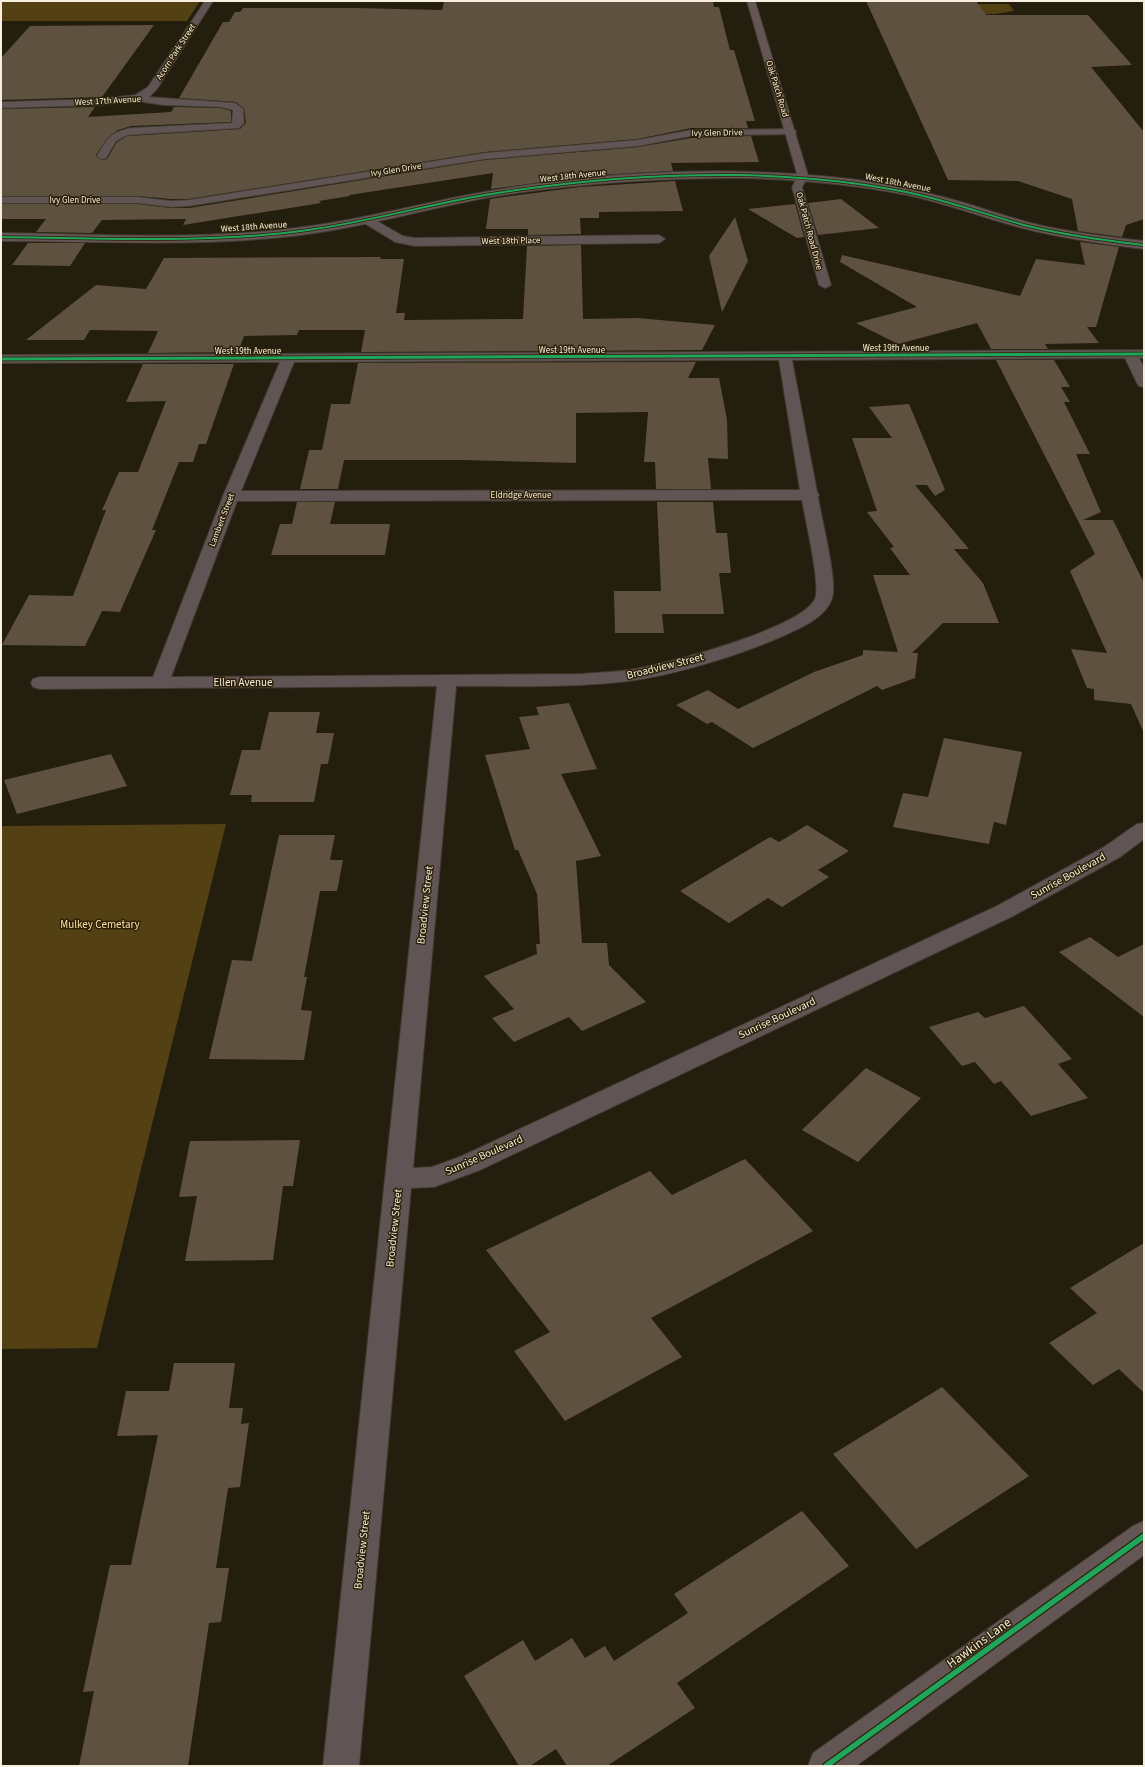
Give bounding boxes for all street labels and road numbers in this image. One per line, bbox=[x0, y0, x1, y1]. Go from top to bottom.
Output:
street label: Acorn Park Street bbox=[153, 21, 199, 83]
street label: Oak Patch Road bbox=[762, 59, 792, 119]
street label: West 17th Avenue bbox=[75, 93, 142, 109]
street label: Ivy Glen Drive bbox=[691, 126, 743, 140]
street label: Ivy Glen Drive bbox=[370, 159, 423, 180]
street label: West 18th Avenue bbox=[539, 166, 607, 186]
street label: West 18th Avenue bbox=[864, 170, 932, 196]
street label: Oak Patch Road Drive bbox=[792, 191, 826, 272]
street label: Ivy Glen Drive bbox=[49, 194, 101, 207]
street label: West 18th Avenue bbox=[220, 218, 288, 236]
street label: West 18th Place bbox=[481, 234, 541, 248]
street label: West 19th Avenue bbox=[863, 342, 930, 355]
street label: West 19th Avenue bbox=[539, 344, 606, 357]
street label: West 19th Avenue bbox=[215, 345, 282, 358]
street label: Eldridge Avenue bbox=[491, 489, 552, 502]
street label: Lambert Street bbox=[206, 491, 238, 549]
street label: Broadview Street bbox=[625, 649, 705, 683]
street label: Ellen Avenue bbox=[214, 675, 273, 690]
street label: Sunrise Boulevard bbox=[1028, 849, 1108, 903]
street label: Broadview Street bbox=[413, 865, 437, 945]
street label: Sunrise Boulevard bbox=[736, 994, 818, 1042]
street label: Sunrise Boulevard bbox=[443, 1131, 525, 1179]
street label: Broadview Street bbox=[382, 1188, 406, 1268]
street label: Broadview Street bbox=[350, 1510, 374, 1590]
street label: Hawkins Lane bbox=[943, 1613, 1015, 1673]

